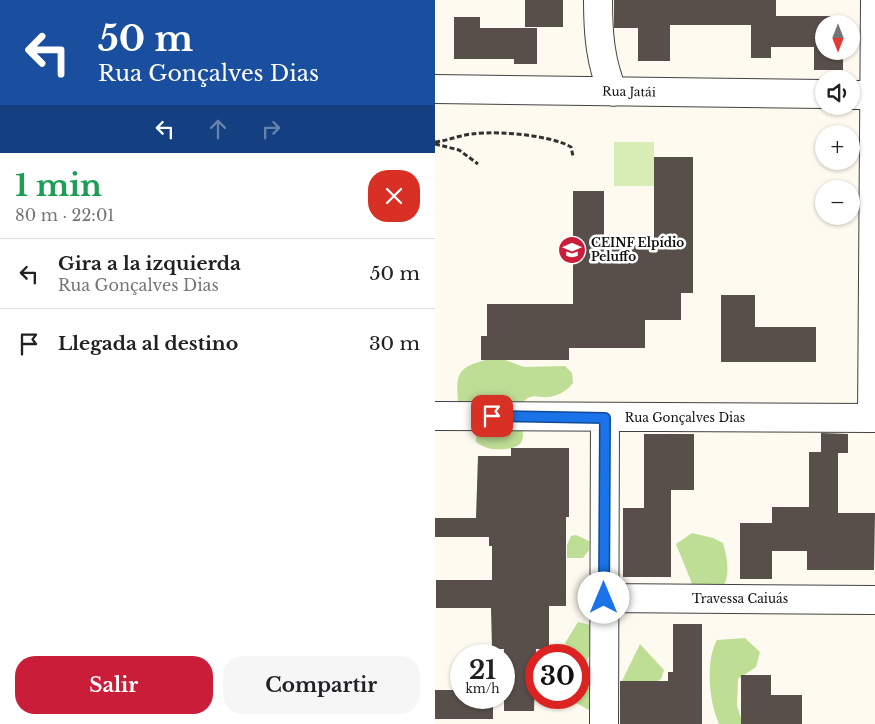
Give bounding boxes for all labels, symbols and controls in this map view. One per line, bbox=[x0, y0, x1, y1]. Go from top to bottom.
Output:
north arrow bbox=[815, 15, 860, 60]
map controls bbox=[815, 15, 860, 225]
text: 50 m bbox=[98, 17, 193, 60]
icon: left bbox=[15, 20, 80, 85]
text: Rua Gonçalves Dias bbox=[98, 60, 319, 87]
button: sound bbox=[815, 70, 860, 115]
street label: Rua Jatái bbox=[602, 84, 656, 99]
icon: left bbox=[151, 115, 179, 143]
icon: ahead bbox=[204, 115, 232, 143]
icon: right bbox=[257, 115, 285, 143]
button: + bbox=[815, 125, 860, 170]
text: 1 min bbox=[15, 167, 102, 204]
button: close bbox=[368, 170, 420, 222]
button: − bbox=[815, 180, 860, 225]
text: 80 m · 22:01 bbox=[15, 205, 114, 225]
school or university icon: CEINF Elpídio Peluffo bbox=[557, 235, 587, 265]
place label: CEINF Elpídio Peluffo bbox=[591, 235, 684, 264]
text: Gira a la izquierda bbox=[58, 252, 241, 275]
icon: left bbox=[15, 260, 43, 288]
text: 50 m bbox=[370, 262, 420, 285]
text: Rua Gonçalves Dias bbox=[58, 275, 219, 295]
icon: arrive bbox=[15, 330, 43, 358]
text: Llegada al destino bbox=[58, 332, 238, 355]
text: 30 m bbox=[369, 332, 420, 355]
pin bbox=[471, 395, 513, 437]
icon: arrive bbox=[478, 402, 506, 430]
street label: Rua Gonçalves Dias bbox=[625, 410, 745, 425]
position arrow bbox=[577, 571, 629, 623]
street label: Travessa Caiuás bbox=[692, 591, 788, 606]
speed limit sign: 30 bbox=[525, 644, 590, 709]
text: 21 bbox=[469, 655, 496, 686]
button: Salir bbox=[15, 656, 213, 714]
button: Compartir bbox=[223, 656, 420, 714]
text: km/h bbox=[465, 681, 500, 696]

